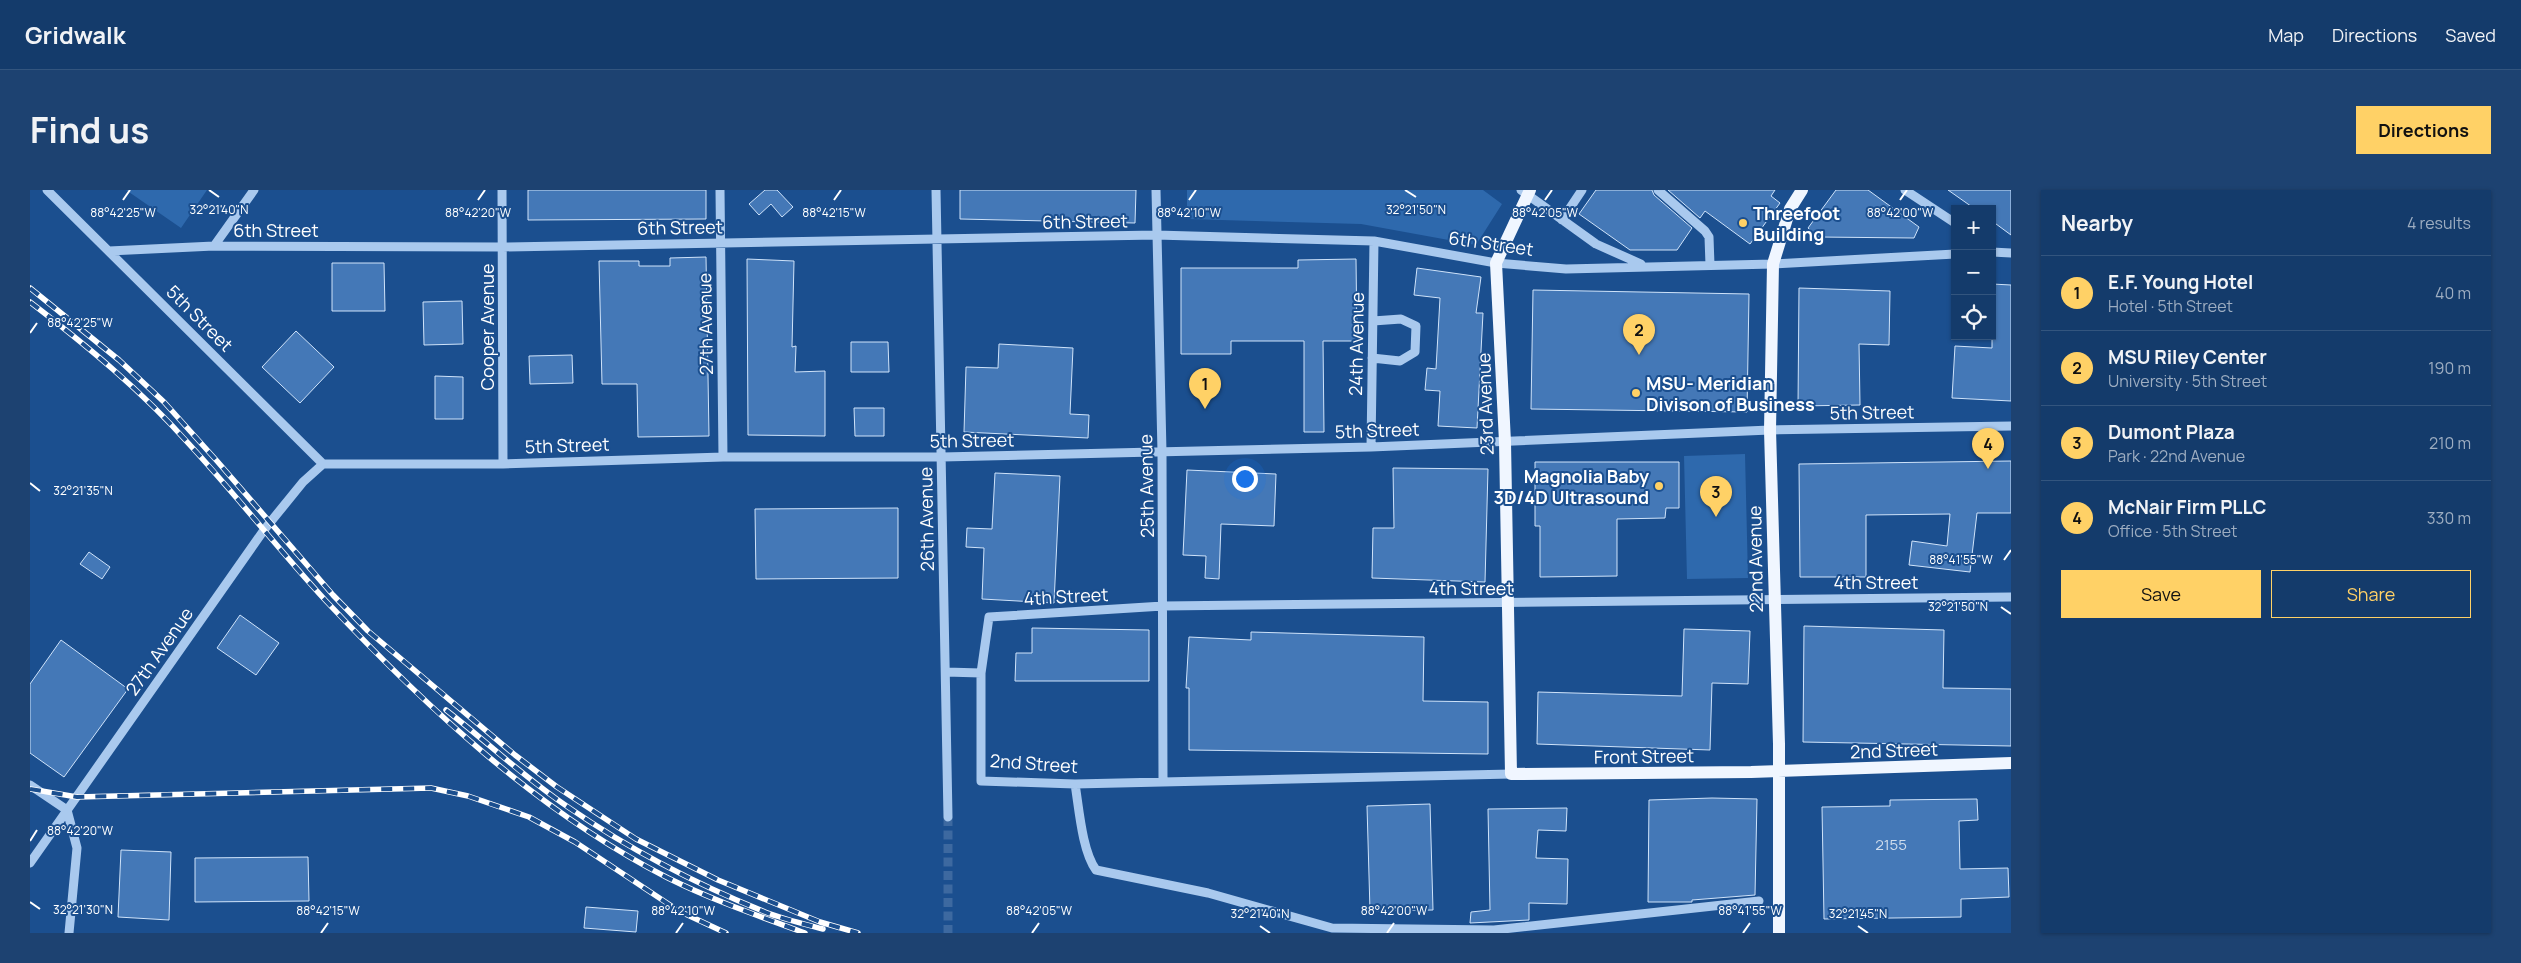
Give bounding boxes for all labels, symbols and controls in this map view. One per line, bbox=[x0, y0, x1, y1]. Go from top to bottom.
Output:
text: Gridwalk bbox=[25, 18, 126, 51]
text: Map bbox=[2268, 23, 2304, 47]
text: Directions bbox=[2332, 23, 2417, 47]
text: Saved bbox=[2445, 23, 2496, 47]
text: Find us bbox=[30, 106, 149, 154]
button: Directions bbox=[2356, 106, 2491, 154]
text: 32°21'40"N bbox=[190, 201, 248, 218]
text: 32°21'50"N bbox=[1386, 201, 1446, 218]
place label: Threefoot Building bbox=[1753, 201, 1840, 246]
text: 88°42'25"W bbox=[90, 204, 157, 221]
text: 88°42'20"W bbox=[445, 204, 512, 221]
text: 88°42'15"W bbox=[802, 204, 866, 221]
text: 88°42'10"W bbox=[1157, 204, 1222, 221]
text: 88°42'05"W bbox=[1512, 204, 1579, 221]
text: 88°42'00"W bbox=[1867, 204, 1934, 221]
map controls bbox=[1951, 205, 1996, 340]
button: + bbox=[1951, 205, 1996, 250]
street label: 6th Street bbox=[1042, 208, 1128, 234]
text: Nearby bbox=[2061, 209, 2133, 237]
text: 4 results bbox=[2407, 212, 2471, 234]
street label: 6th Street bbox=[637, 214, 723, 240]
marker: Threefoot Building bbox=[1737, 217, 1749, 229]
street label: 6th Street bbox=[233, 218, 319, 242]
street label: 6th Street bbox=[1447, 225, 1535, 261]
button: − bbox=[1951, 250, 1996, 295]
street label: Cooper Avenue bbox=[475, 263, 499, 391]
text: E.F. Young Hotel bbox=[2108, 269, 2253, 295]
street label: 27th Avenue bbox=[692, 273, 718, 375]
street label: 5th Street bbox=[162, 280, 238, 356]
text: 1 bbox=[2073, 282, 2081, 304]
text: 40 m bbox=[2435, 282, 2471, 304]
street label: 24th Avenue bbox=[1343, 292, 1369, 396]
button: locate bbox=[1951, 295, 1996, 340]
text: Hotel · 5th Street bbox=[2108, 295, 2233, 317]
text: 88°42'25"W bbox=[47, 314, 114, 331]
pin: 2 bbox=[1623, 314, 1655, 355]
text: MSU Riley Center bbox=[2108, 344, 2267, 370]
street label: 23rd Avenue bbox=[1471, 352, 1499, 456]
text: 2 bbox=[2072, 357, 2082, 379]
text: 190 m bbox=[2428, 357, 2471, 379]
pin: 1 bbox=[1189, 368, 1221, 409]
text: University · 5th Street bbox=[2108, 370, 2267, 392]
place label: MSU- Meridian Divison of Business bbox=[1646, 371, 1815, 416]
marker: MSU- Meridian Divison of Business bbox=[1630, 387, 1642, 399]
street label: 5th Street bbox=[1829, 399, 1915, 425]
street label: 5th Street bbox=[1334, 417, 1420, 443]
text: Dumont Plaza bbox=[2108, 419, 2235, 445]
street label: 5th Street bbox=[929, 427, 1015, 453]
pin: 4 bbox=[1972, 428, 2004, 469]
street label: 5th Street bbox=[524, 432, 610, 458]
text: 3 bbox=[2072, 432, 2082, 454]
text: 210 m bbox=[2429, 432, 2471, 454]
street label: 25th Avenue bbox=[1133, 434, 1159, 538]
text: Park · 22nd Avenue bbox=[2108, 445, 2245, 467]
place label: Magnolia Baby 3D/4D Ultrasound bbox=[1493, 464, 1649, 509]
your location bbox=[1232, 466, 1258, 492]
street label: 26th Avenue bbox=[913, 467, 939, 571]
pin: 3 bbox=[1700, 476, 1732, 517]
marker: Magnolia Baby 3D/4D Ultrasound bbox=[1653, 480, 1665, 492]
text: 32°21'35"N bbox=[53, 482, 113, 499]
text: McNair Firm PLLC bbox=[2108, 494, 2267, 520]
street label: 22nd Avenue bbox=[1742, 505, 1768, 613]
text: 4 bbox=[2072, 507, 2082, 529]
text: 330 m bbox=[2427, 507, 2471, 529]
text: Office · 5th Street bbox=[2108, 520, 2238, 542]
text: 88°41'55"W bbox=[1929, 551, 1993, 568]
street label: 4th Street bbox=[1834, 570, 1918, 594]
button: Save bbox=[2061, 570, 2261, 618]
button: Share bbox=[2271, 570, 2471, 618]
street label: 4th Street bbox=[1429, 576, 1513, 600]
street label: 4th Street bbox=[1023, 582, 1109, 610]
text: 32°21'50"N bbox=[1928, 598, 1988, 615]
street label: 27th Avenue bbox=[120, 602, 198, 700]
street label: 2nd Street bbox=[1850, 736, 1938, 764]
street label: Front Street bbox=[1594, 743, 1694, 769]
street label: 2nd Street bbox=[989, 748, 1079, 778]
text: 88°42'20"W bbox=[47, 822, 114, 839]
house number: 2155 bbox=[1875, 834, 1907, 855]
text: 32°21'30"N bbox=[53, 901, 113, 918]
text: 88°42'15"W bbox=[296, 902, 360, 919]
text: 88°42'10"W bbox=[651, 902, 716, 919]
text: 88°42'05"W bbox=[1006, 902, 1073, 919]
text: 88°42'00"W bbox=[1361, 902, 1428, 919]
text: 88°41'55"W bbox=[1718, 902, 1782, 919]
text: 32°21'40"N bbox=[1231, 905, 1289, 922]
text: 32°21'45"N bbox=[1829, 905, 1887, 922]

